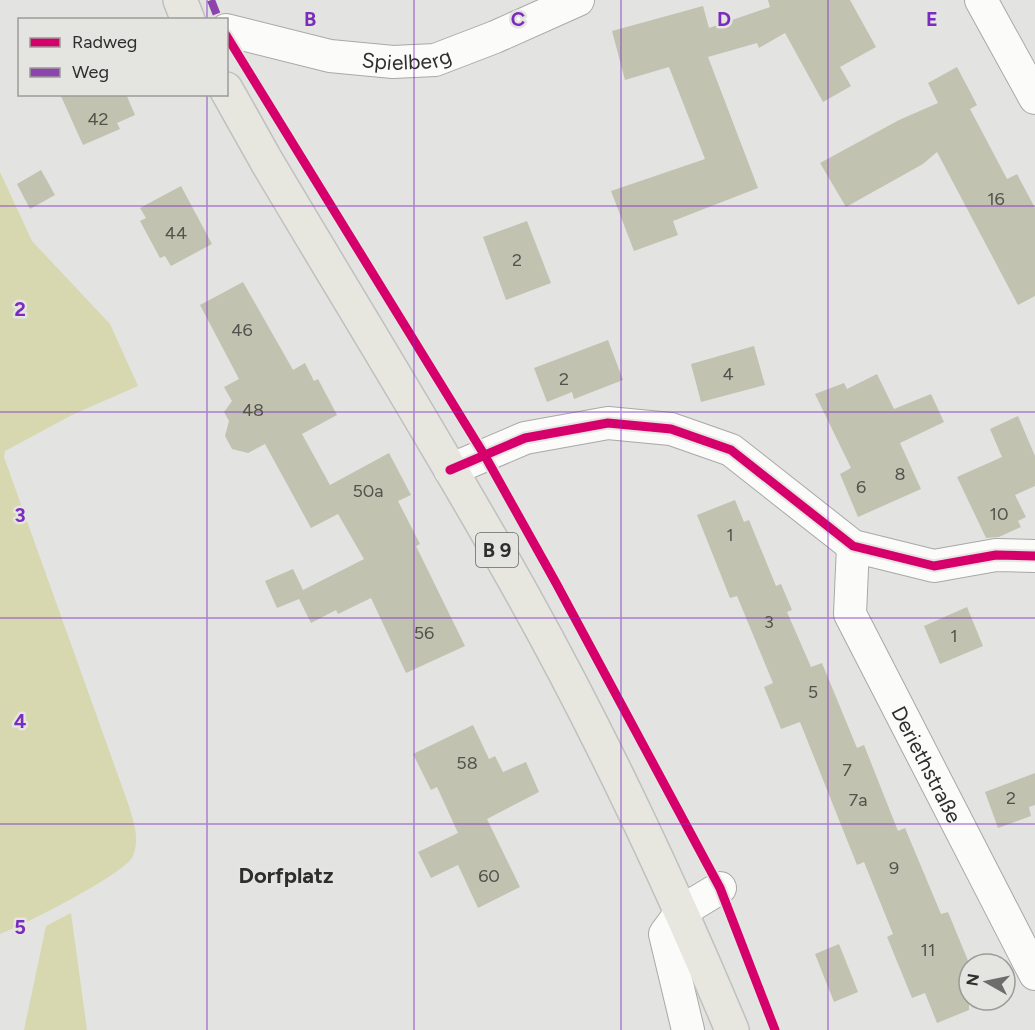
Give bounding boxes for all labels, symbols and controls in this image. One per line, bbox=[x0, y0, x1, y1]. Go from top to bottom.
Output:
text: B bbox=[304, 7, 316, 31]
text: C bbox=[511, 7, 525, 31]
text: D bbox=[717, 7, 731, 31]
text: E bbox=[926, 7, 938, 31]
legend bbox=[18, 18, 228, 96]
text: Radweg bbox=[72, 31, 137, 53]
street label: Spielberg bbox=[361, 43, 455, 75]
text: Weg bbox=[72, 61, 109, 83]
house number: 42 bbox=[87, 108, 109, 130]
house number: 16 bbox=[987, 188, 1005, 210]
house number: 44 bbox=[165, 222, 187, 244]
house number: 2 bbox=[512, 249, 522, 271]
text: 2 bbox=[14, 297, 26, 321]
house number: 46 bbox=[231, 319, 253, 341]
house number: 4 bbox=[722, 363, 734, 385]
house number: 2 bbox=[559, 368, 569, 390]
house number: 48 bbox=[242, 399, 264, 421]
house number: 8 bbox=[894, 463, 906, 485]
house number: 6 bbox=[856, 476, 866, 498]
house number: 50a bbox=[352, 480, 384, 502]
text: 3 bbox=[14, 503, 26, 527]
house number: 10 bbox=[990, 503, 1008, 525]
house number: 1 bbox=[726, 524, 734, 546]
road number: B 9 bbox=[476, 533, 518, 567]
house number: 3 bbox=[764, 611, 774, 633]
house number: 56 bbox=[414, 622, 434, 644]
house number: 1 bbox=[950, 625, 958, 647]
house number: 5 bbox=[808, 681, 818, 703]
street label: Deriethstraße bbox=[887, 702, 968, 827]
text: 4 bbox=[14, 709, 27, 733]
house number: 58 bbox=[456, 752, 478, 774]
house number: 7 bbox=[842, 759, 852, 781]
house number: 2 bbox=[1006, 787, 1016, 809]
house number: 7a bbox=[849, 789, 867, 811]
house number: 9 bbox=[889, 857, 899, 879]
district label: Dorfplatz bbox=[239, 862, 333, 889]
house number: 60 bbox=[478, 865, 500, 887]
text: 5 bbox=[14, 915, 26, 939]
house number: 11 bbox=[921, 939, 935, 961]
north arrow bbox=[957, 952, 1017, 1012]
text: N bbox=[962, 972, 983, 987]

